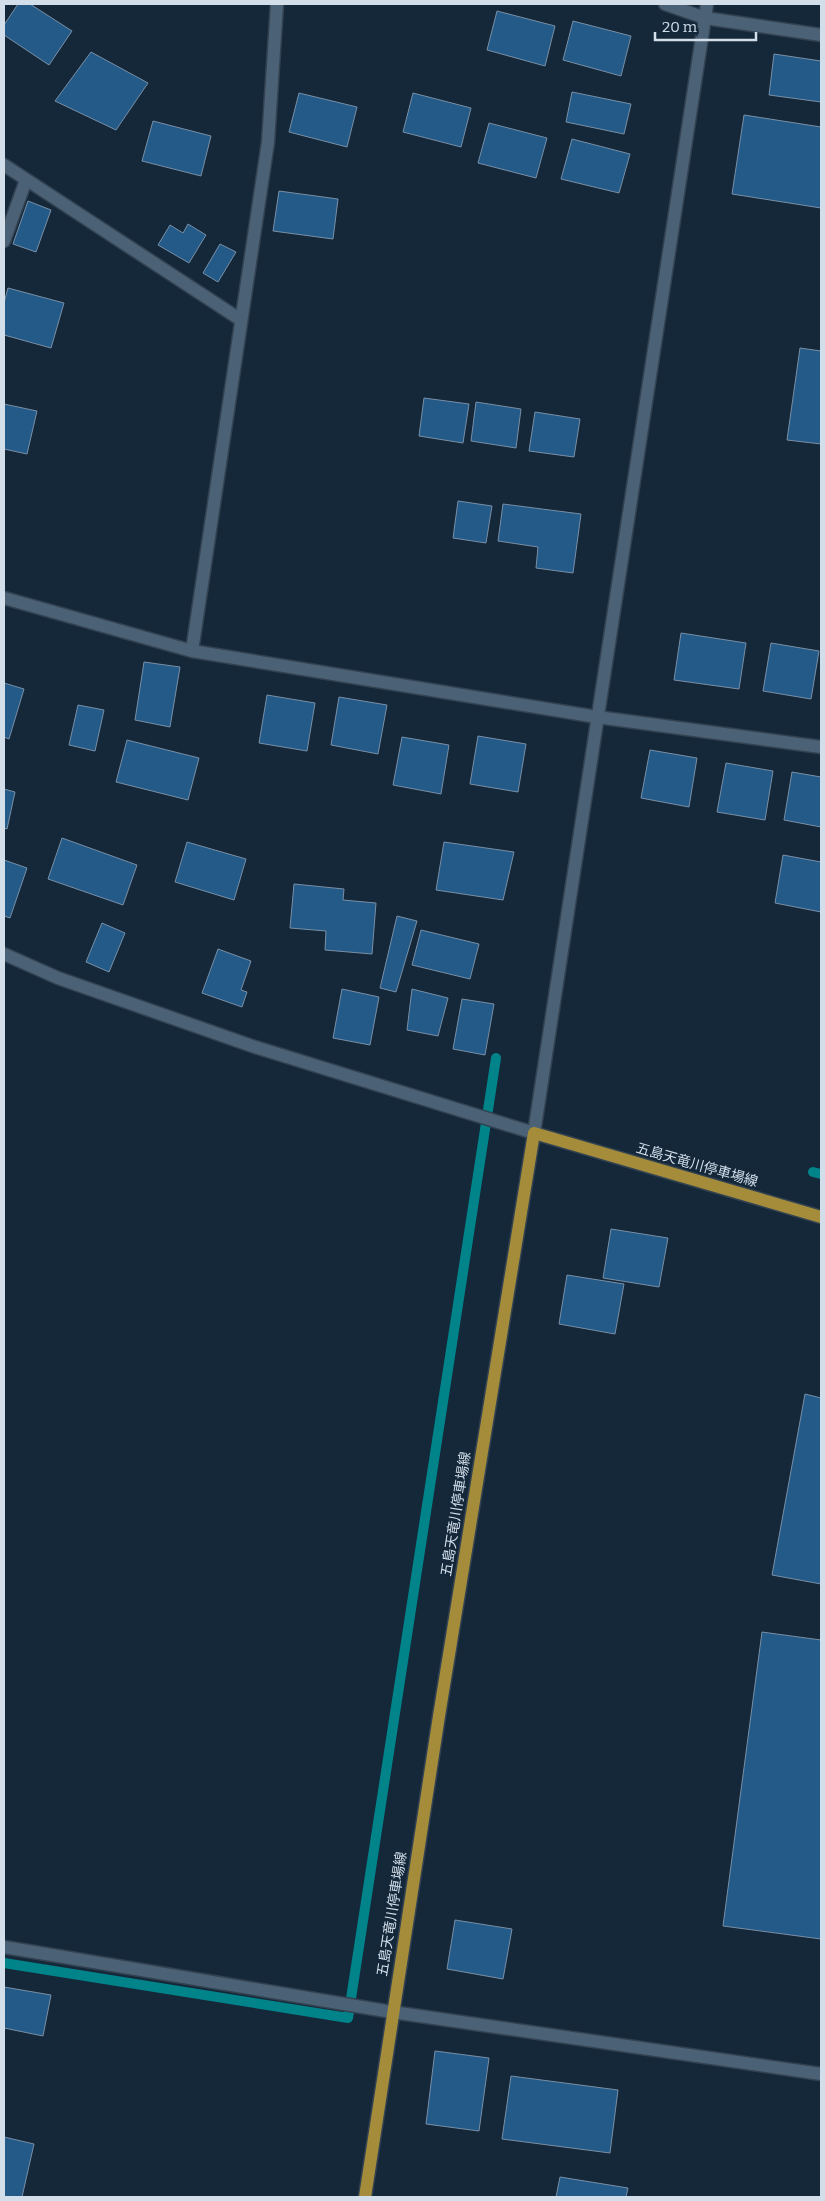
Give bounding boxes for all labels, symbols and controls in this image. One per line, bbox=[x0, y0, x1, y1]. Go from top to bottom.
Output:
scale bar bbox=[655, 10, 756, 42]
text: 20 m bbox=[662, 18, 698, 36]
street label: 五島天竜川停車場線 bbox=[634, 1139, 760, 1191]
street label: 五島天竜川停車場線 bbox=[438, 1450, 474, 1578]
street label: 五島天竜川停車場線 bbox=[374, 1850, 410, 1978]

